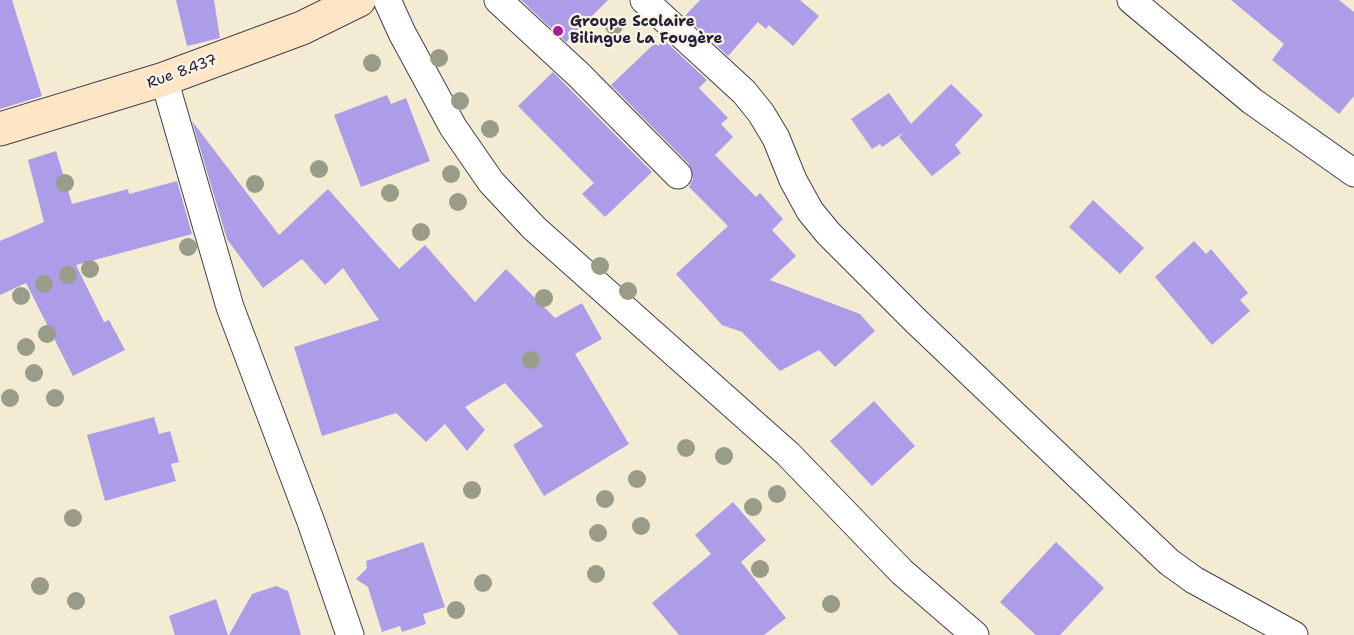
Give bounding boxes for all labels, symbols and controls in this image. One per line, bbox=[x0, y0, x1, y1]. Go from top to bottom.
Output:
place label: Groupe Scolaire Bilingue La Fougère bbox=[570, 13, 723, 48]
marker: Groupe Scolaire Bilingue La Fougère bbox=[551, 24, 565, 38]
street label: Rue 8.437 bbox=[144, 51, 220, 93]

